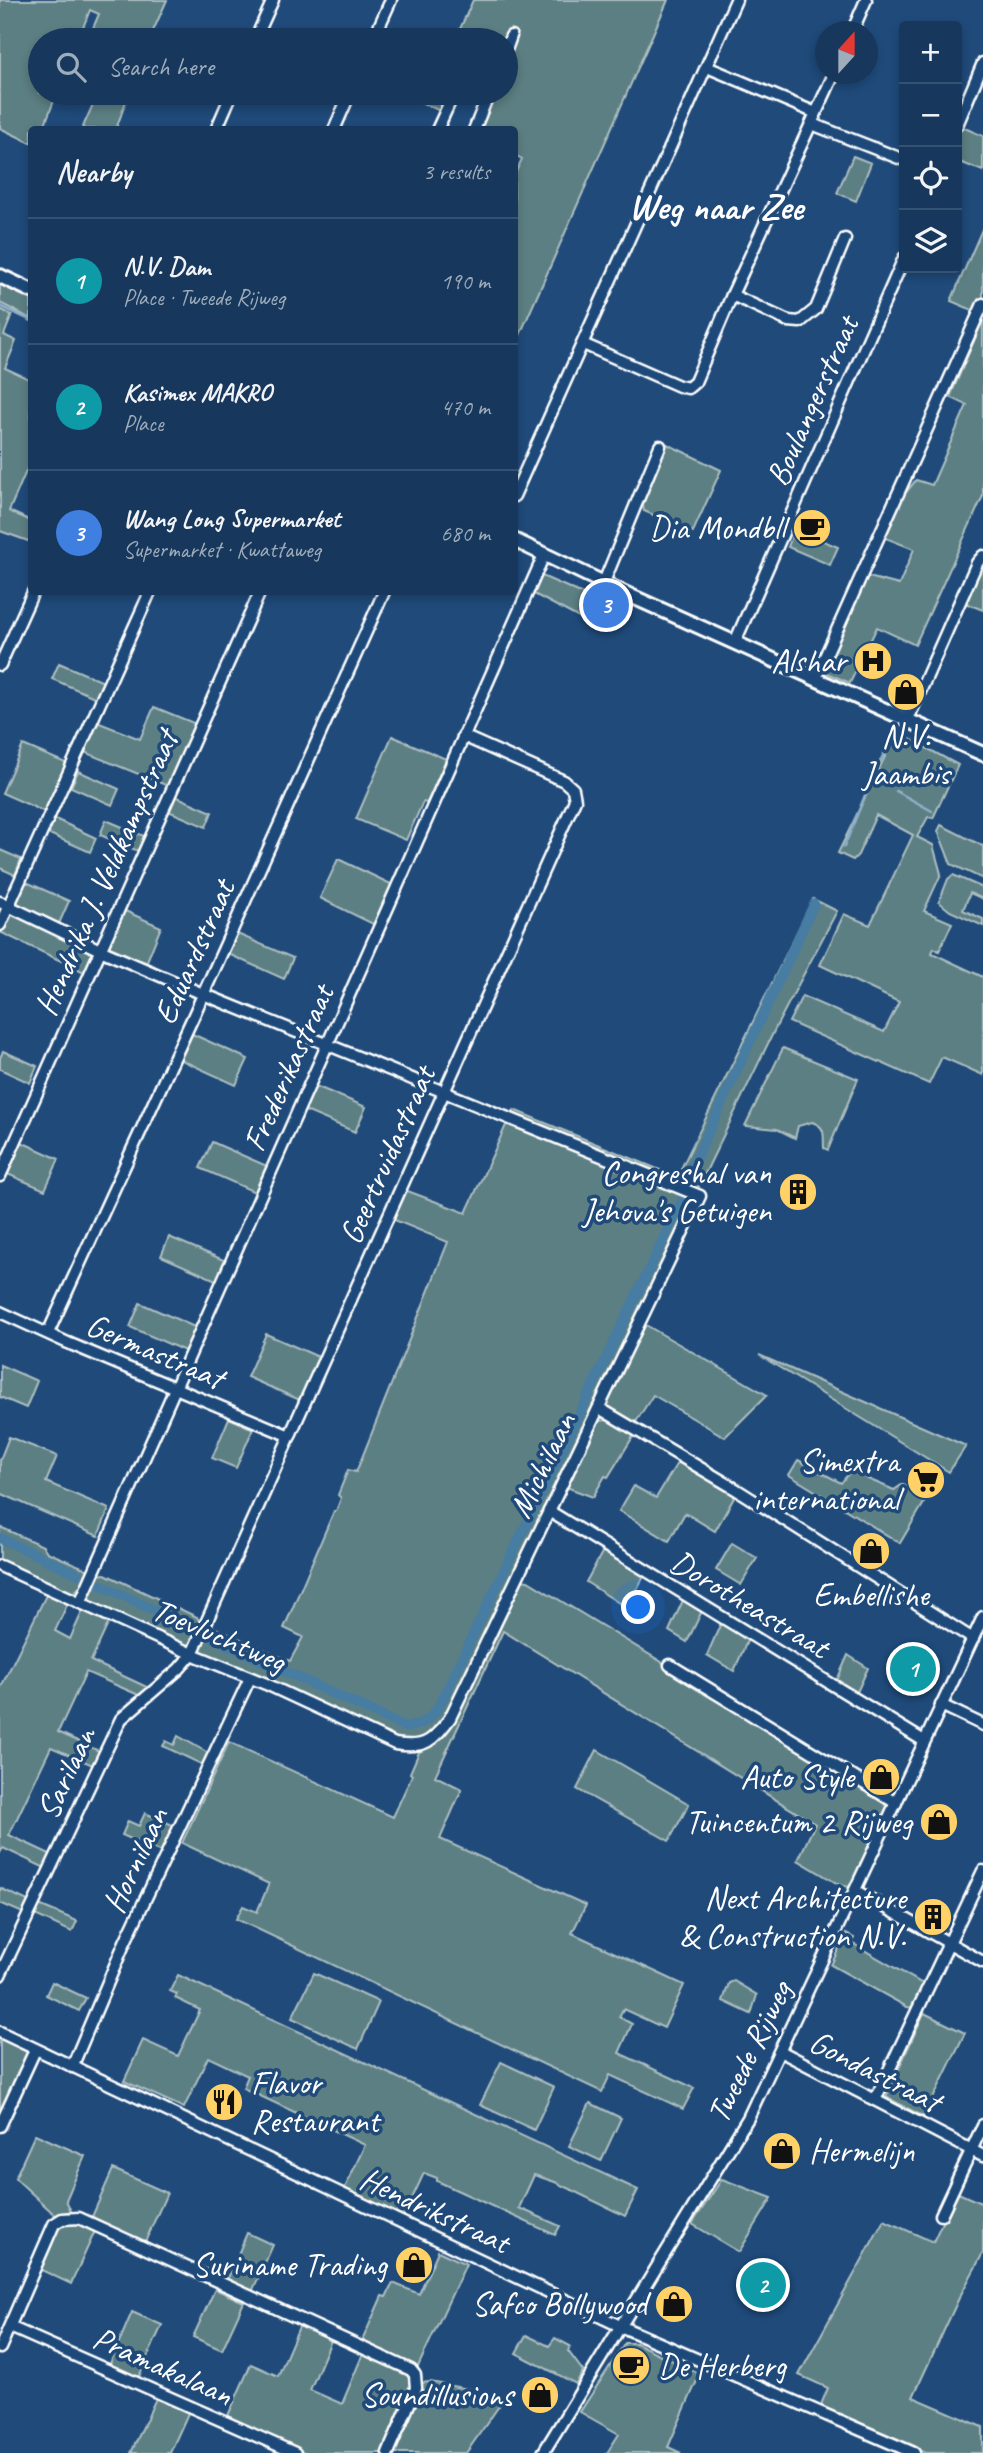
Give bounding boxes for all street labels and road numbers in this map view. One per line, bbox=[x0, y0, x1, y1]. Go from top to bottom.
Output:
street label: Boulangerstraat bbox=[756, 307, 869, 492]
street label: Hendrika J. Veldkampstraat bbox=[24, 720, 189, 1022]
street label: Eduardstraat bbox=[144, 871, 246, 1031]
street label: Frederikastraat bbox=[233, 976, 344, 1157]
street label: Geertruidastraat bbox=[329, 1057, 446, 1250]
street label: Germastraat bbox=[80, 1303, 234, 1400]
street label: Michilaan bbox=[499, 1405, 586, 1524]
street label: Dorotheastraat bbox=[663, 1540, 839, 1669]
street label: Toevluchtweg bbox=[146, 1588, 293, 1682]
street label: Sarilaan bbox=[27, 1718, 106, 1826]
street label: Hornilaan bbox=[92, 1800, 178, 1919]
street label: Tweede Rijweg bbox=[697, 1972, 802, 2130]
street label: Gondastraat bbox=[802, 2020, 951, 2124]
street label: Hendrikstraat bbox=[354, 2157, 519, 2264]
street label: Pramakalaan bbox=[87, 2317, 240, 2415]

